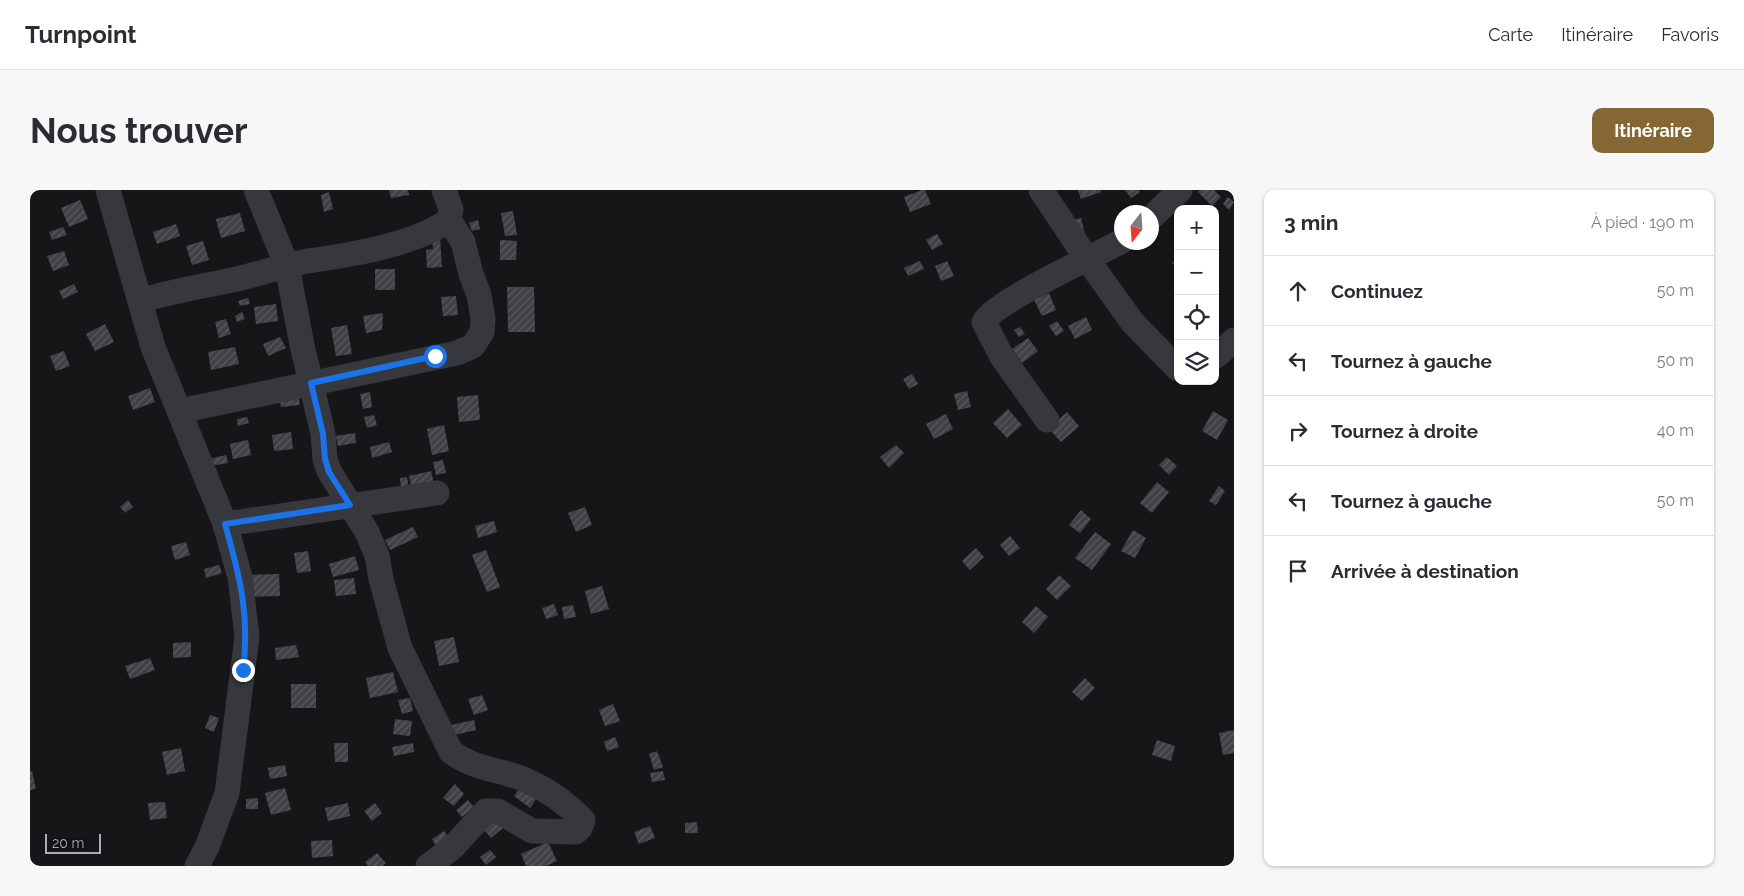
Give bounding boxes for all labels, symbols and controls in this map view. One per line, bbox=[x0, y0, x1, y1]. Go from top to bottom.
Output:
text: Turnpoint bbox=[25, 20, 137, 49]
text: Carte bbox=[1488, 24, 1533, 45]
text: Itinéraire bbox=[1561, 24, 1633, 45]
text: Favoris bbox=[1661, 24, 1719, 45]
button: Itinéraire bbox=[1592, 108, 1714, 153]
text: Nous trouver bbox=[30, 110, 248, 151]
north arrow bbox=[1114, 205, 1159, 250]
map controls bbox=[1174, 205, 1219, 385]
button: + bbox=[1174, 205, 1219, 250]
text: 3 min bbox=[1284, 210, 1338, 235]
text: À pied · 190 m bbox=[1591, 213, 1694, 232]
button: − bbox=[1174, 250, 1219, 295]
icon: ahead bbox=[1284, 277, 1312, 305]
text: Continuez bbox=[1331, 280, 1423, 302]
text: 50 m bbox=[1657, 281, 1694, 300]
button: locate bbox=[1174, 295, 1219, 340]
button: layers bbox=[1174, 340, 1219, 385]
route start bbox=[424, 345, 447, 368]
icon: left bbox=[1284, 347, 1312, 375]
text: Tournez à gauche bbox=[1331, 350, 1492, 372]
text: 50 m bbox=[1657, 351, 1694, 370]
icon: right bbox=[1284, 417, 1312, 445]
text: Tournez à droite bbox=[1331, 420, 1478, 442]
text: 40 m bbox=[1657, 421, 1694, 440]
icon: left bbox=[1284, 487, 1312, 515]
text: Tournez à gauche bbox=[1331, 490, 1492, 512]
text: 50 m bbox=[1657, 491, 1694, 510]
icon: arrive bbox=[1284, 557, 1312, 585]
text: Arrivée à destination bbox=[1331, 560, 1519, 582]
route end bbox=[232, 659, 255, 682]
scale bar bbox=[45, 831, 101, 854]
text: 20 m bbox=[52, 835, 84, 851]

